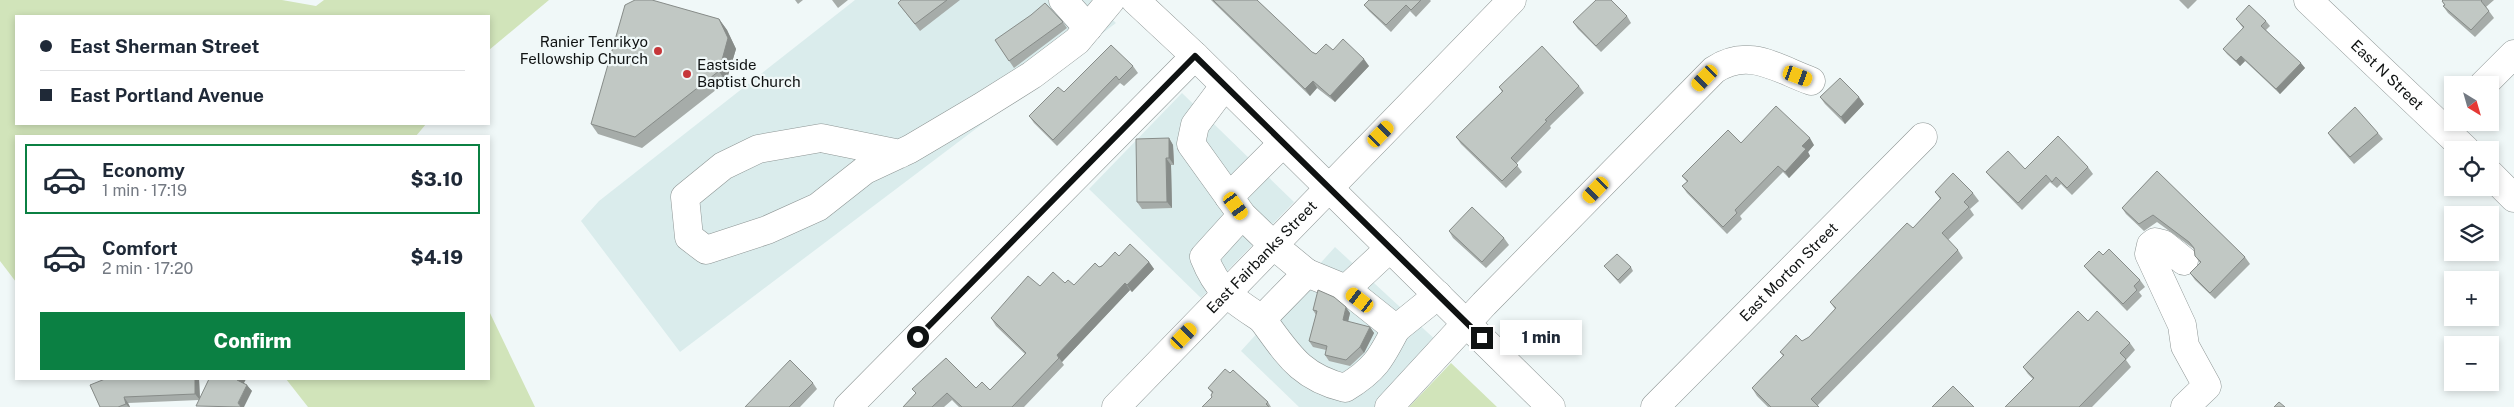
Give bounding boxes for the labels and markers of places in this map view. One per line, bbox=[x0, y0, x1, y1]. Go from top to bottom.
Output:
place label: Ranier Tenrikyo Fellowship Church bbox=[520, 33, 648, 67]
marker: Ranier Tenrikyo Fellowship Church bbox=[652, 45, 664, 57]
place label: Eastside Baptist Church bbox=[697, 56, 801, 90]
marker: Eastside Baptist Church bbox=[681, 68, 693, 80]

